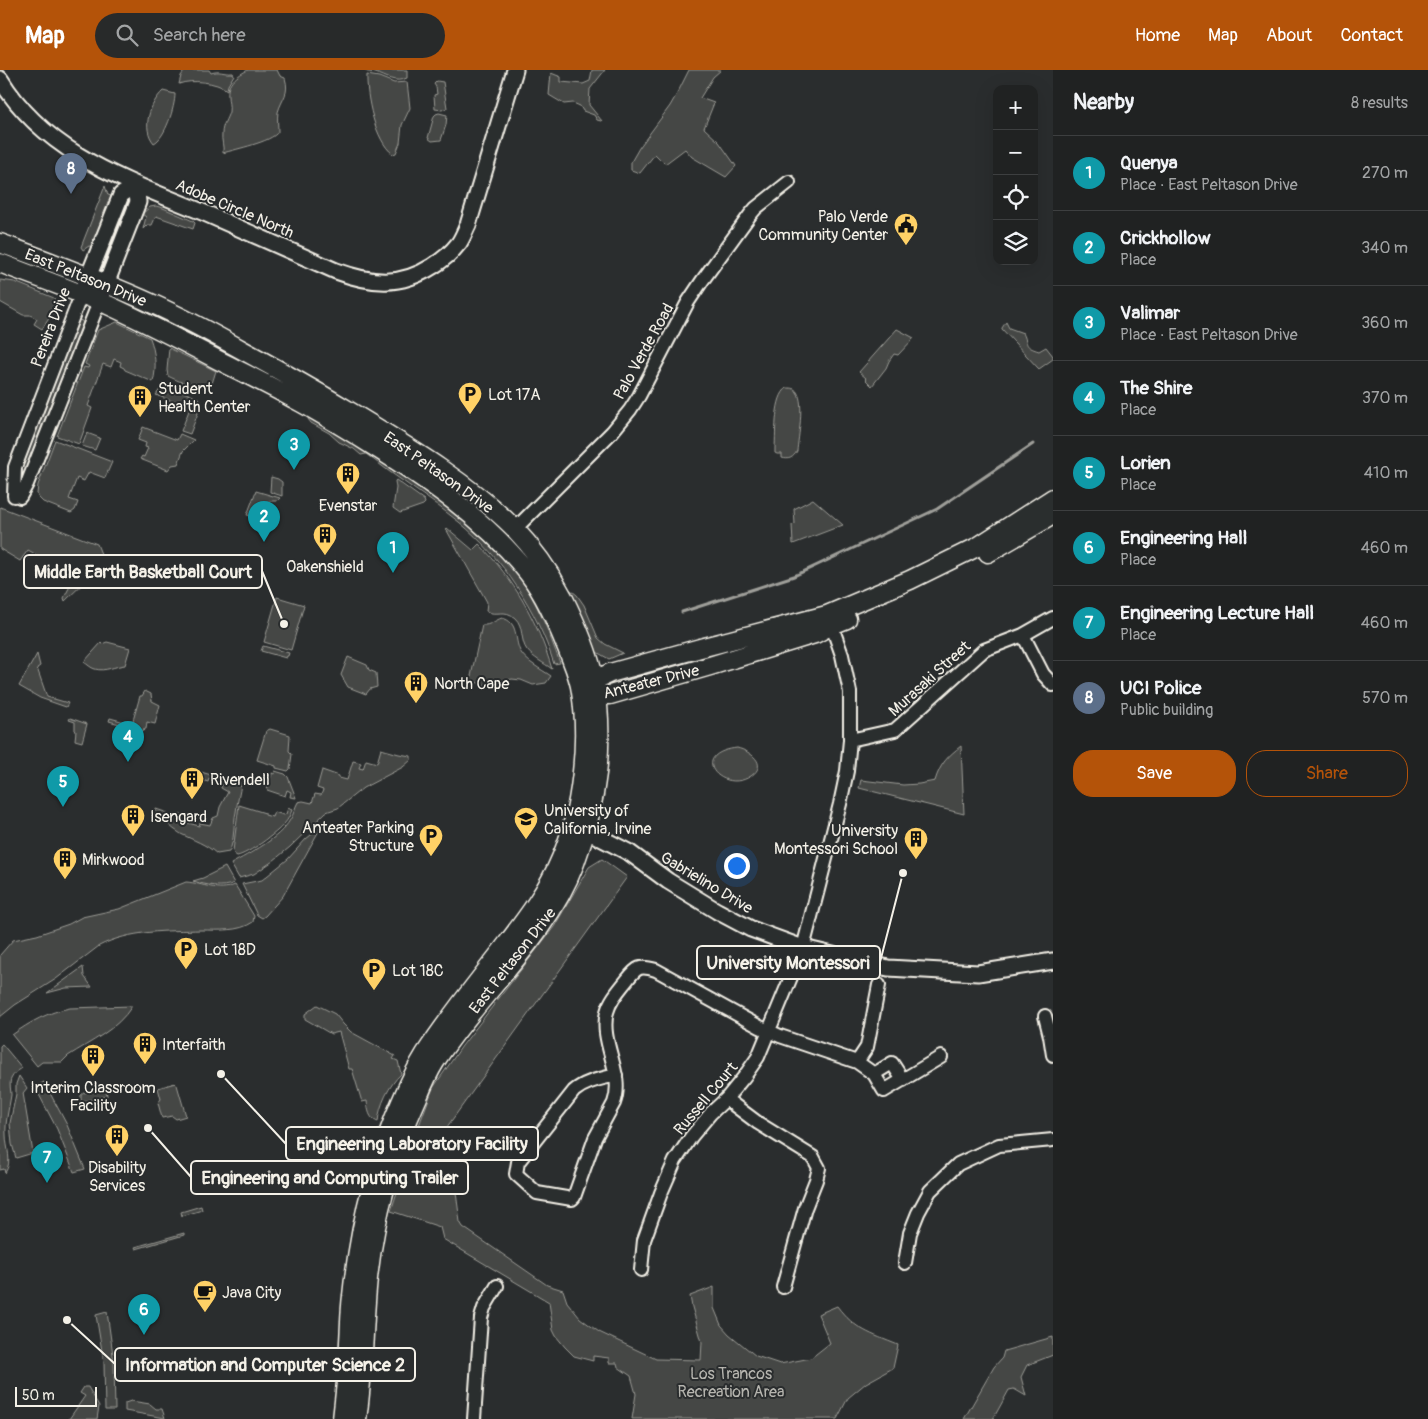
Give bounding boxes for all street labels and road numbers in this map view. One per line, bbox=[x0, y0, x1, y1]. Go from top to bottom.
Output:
street label: Adobe Circle North bbox=[172, 175, 297, 243]
street label: East Peltason Drive bbox=[22, 244, 150, 311]
street label: Pereira Drive bbox=[27, 285, 75, 370]
street label: Palo Verde Road bbox=[609, 300, 679, 403]
street label: East Peltason Drive bbox=[380, 427, 497, 518]
street label: Murasaki Street bbox=[884, 636, 975, 721]
street label: Anteater Drive bbox=[601, 660, 701, 704]
street label: Gabrielino Drive bbox=[657, 847, 756, 918]
street label: East Peltason Drive bbox=[465, 903, 561, 1018]
street label: Russell Court bbox=[669, 1058, 742, 1139]

